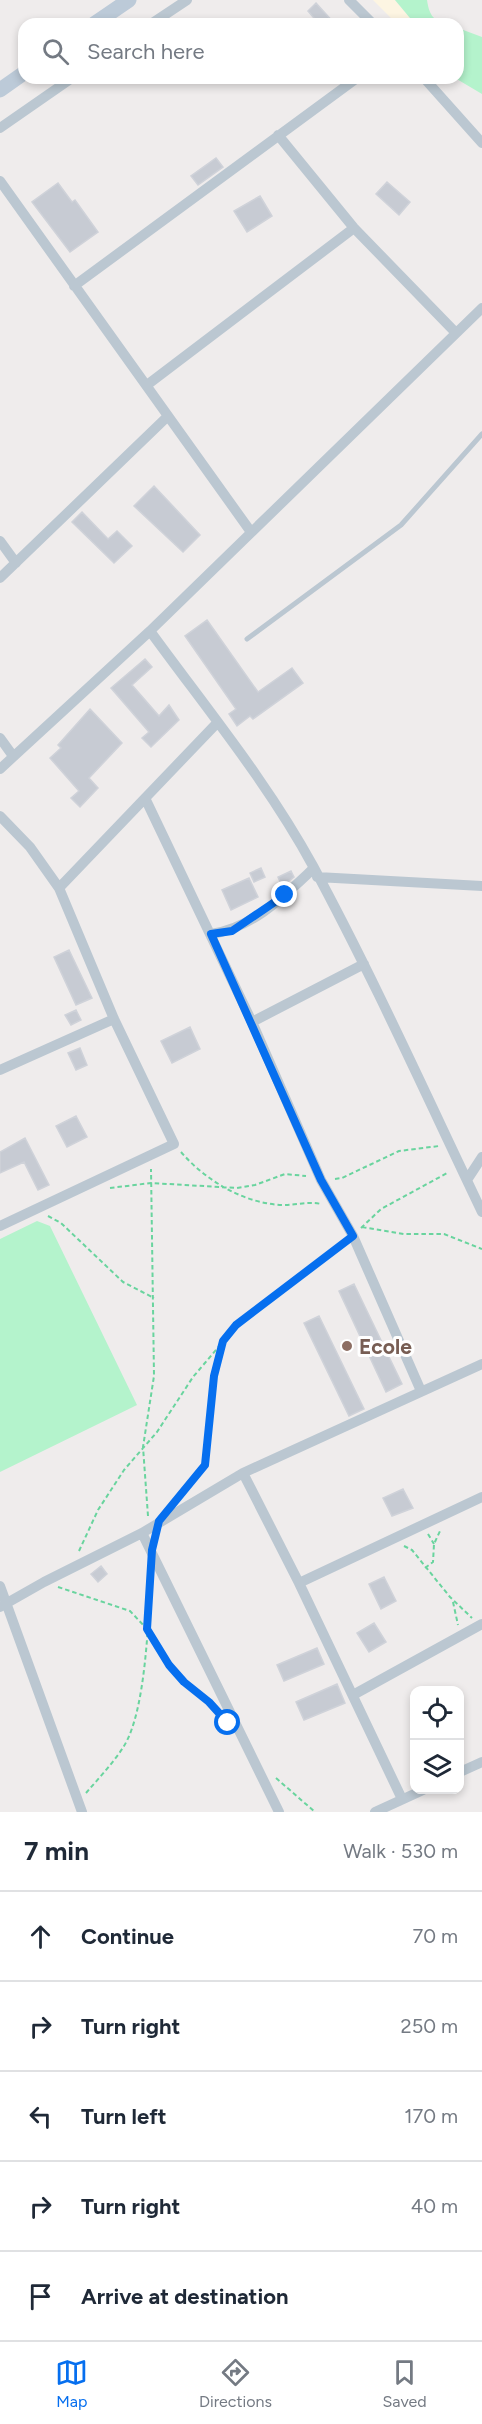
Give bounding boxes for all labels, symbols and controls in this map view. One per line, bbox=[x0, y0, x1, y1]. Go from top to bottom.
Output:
search box bbox=[18, 18, 464, 84]
icon: search bbox=[39, 35, 72, 68]
text: Search here bbox=[87, 38, 205, 65]
route end bbox=[271, 881, 297, 907]
place label: Ecole bbox=[359, 1334, 412, 1359]
marker: Ecole bbox=[340, 1339, 354, 1353]
map controls bbox=[410, 1686, 464, 1794]
button: locate bbox=[410, 1686, 464, 1740]
route start bbox=[214, 1709, 240, 1735]
button: layers bbox=[410, 1740, 464, 1794]
text: 7 min bbox=[24, 1835, 89, 1867]
text: Walk · 530 m bbox=[343, 1839, 458, 1863]
icon: ahead bbox=[24, 1920, 57, 1953]
text: Continue bbox=[81, 1923, 174, 1950]
text: 70 m bbox=[412, 1924, 458, 1948]
icon: right bbox=[24, 2010, 57, 2043]
text: Turn right bbox=[81, 2013, 180, 2040]
text: 250 m bbox=[401, 2014, 458, 2038]
icon: left bbox=[24, 2100, 57, 2133]
text: Turn left bbox=[81, 2103, 167, 2130]
text: 170 m bbox=[404, 2104, 458, 2128]
icon: right bbox=[24, 2190, 57, 2223]
text: Turn right bbox=[81, 2193, 180, 2220]
text: 40 m bbox=[411, 2194, 458, 2218]
icon: arrive bbox=[24, 2280, 57, 2313]
text: Arrive at destination bbox=[81, 2283, 289, 2310]
tab: Map bbox=[55, 2356, 88, 2411]
tab: Directions bbox=[199, 2356, 272, 2411]
tab: Saved bbox=[383, 2356, 427, 2411]

